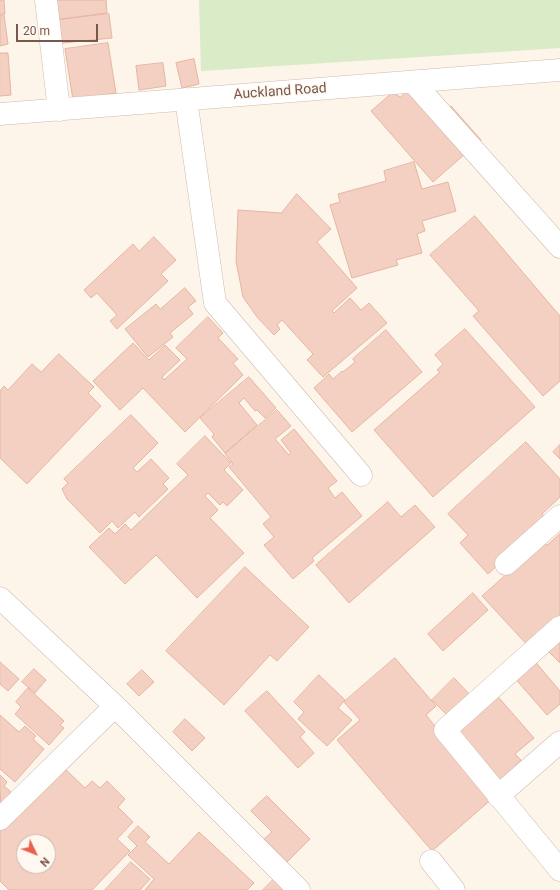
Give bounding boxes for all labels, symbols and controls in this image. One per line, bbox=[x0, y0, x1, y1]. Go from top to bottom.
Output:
scale bar bbox=[18, 16, 100, 42]
text: 20 m bbox=[23, 24, 50, 38]
street label: Auckland Road bbox=[233, 80, 327, 104]
north arrow bbox=[16, 834, 56, 874]
text: N bbox=[37, 855, 52, 869]

